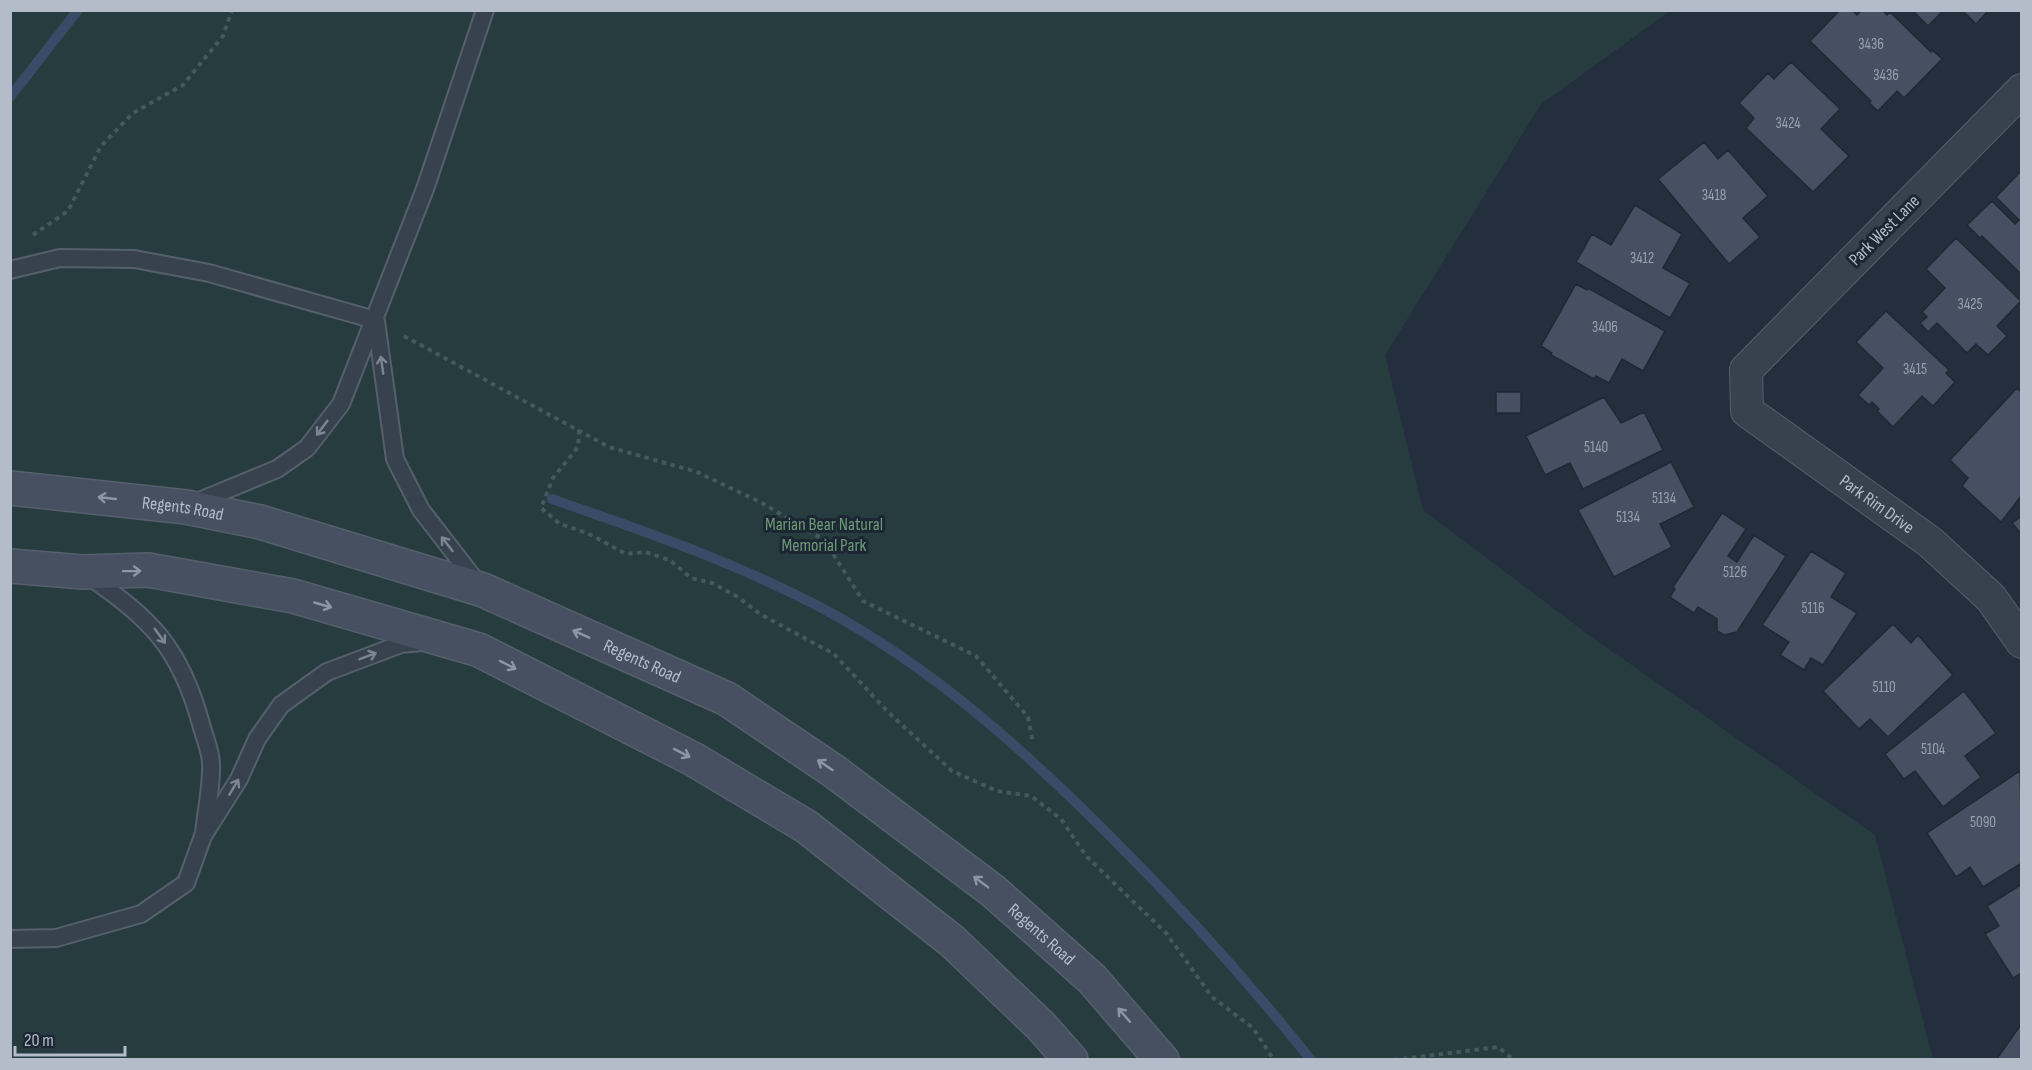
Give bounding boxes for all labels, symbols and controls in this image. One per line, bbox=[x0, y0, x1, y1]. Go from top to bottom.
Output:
house number: 3436 bbox=[1858, 35, 1884, 54]
house number: 3436 bbox=[1873, 66, 1899, 85]
house number: 3424 bbox=[1775, 114, 1801, 133]
house number: 3418 bbox=[1702, 186, 1726, 205]
street label: Park West Lane bbox=[1845, 191, 1924, 270]
house number: 3412 bbox=[1630, 249, 1654, 268]
house number: 3425 bbox=[1958, 295, 1982, 314]
house number: 3406 bbox=[1592, 318, 1618, 337]
one-way arrow bbox=[376, 356, 387, 376]
house number: 3415 bbox=[1903, 360, 1927, 379]
one-way arrow bbox=[316, 420, 329, 436]
house number: 5140 bbox=[1584, 438, 1608, 457]
street label: Park Rim Drive bbox=[1835, 471, 1918, 538]
house number: 5134 bbox=[1652, 489, 1676, 508]
one-way arrow bbox=[97, 492, 117, 503]
street label: Regents Road bbox=[141, 492, 225, 525]
house number: 5134 bbox=[1616, 508, 1640, 527]
park label: Marian Bear Natural Memorial Park bbox=[765, 514, 883, 556]
one-way arrow bbox=[441, 536, 454, 552]
house number: 5126 bbox=[1723, 563, 1747, 582]
one-way arrow bbox=[121, 565, 141, 577]
house number: 5116 bbox=[1801, 599, 1825, 618]
one-way arrow bbox=[313, 600, 332, 611]
one-way arrow bbox=[154, 627, 166, 643]
one-way arrow bbox=[572, 627, 590, 639]
street label: Regents Road bbox=[600, 635, 684, 688]
one-way arrow bbox=[358, 650, 377, 661]
one-way arrow bbox=[499, 660, 517, 671]
house number: 5110 bbox=[1872, 678, 1896, 697]
house number: 5104 bbox=[1921, 740, 1945, 759]
one-way arrow bbox=[673, 748, 691, 759]
one-way arrow bbox=[817, 759, 834, 772]
one-way arrow bbox=[228, 779, 240, 796]
house number: 5090 bbox=[1970, 813, 1996, 832]
one-way arrow bbox=[974, 876, 990, 889]
street label: Regents Road bbox=[1003, 899, 1079, 970]
one-way arrow bbox=[1117, 1007, 1130, 1023]
scale bar bbox=[15, 1019, 124, 1057]
text: 20 m bbox=[24, 1030, 54, 1051]

